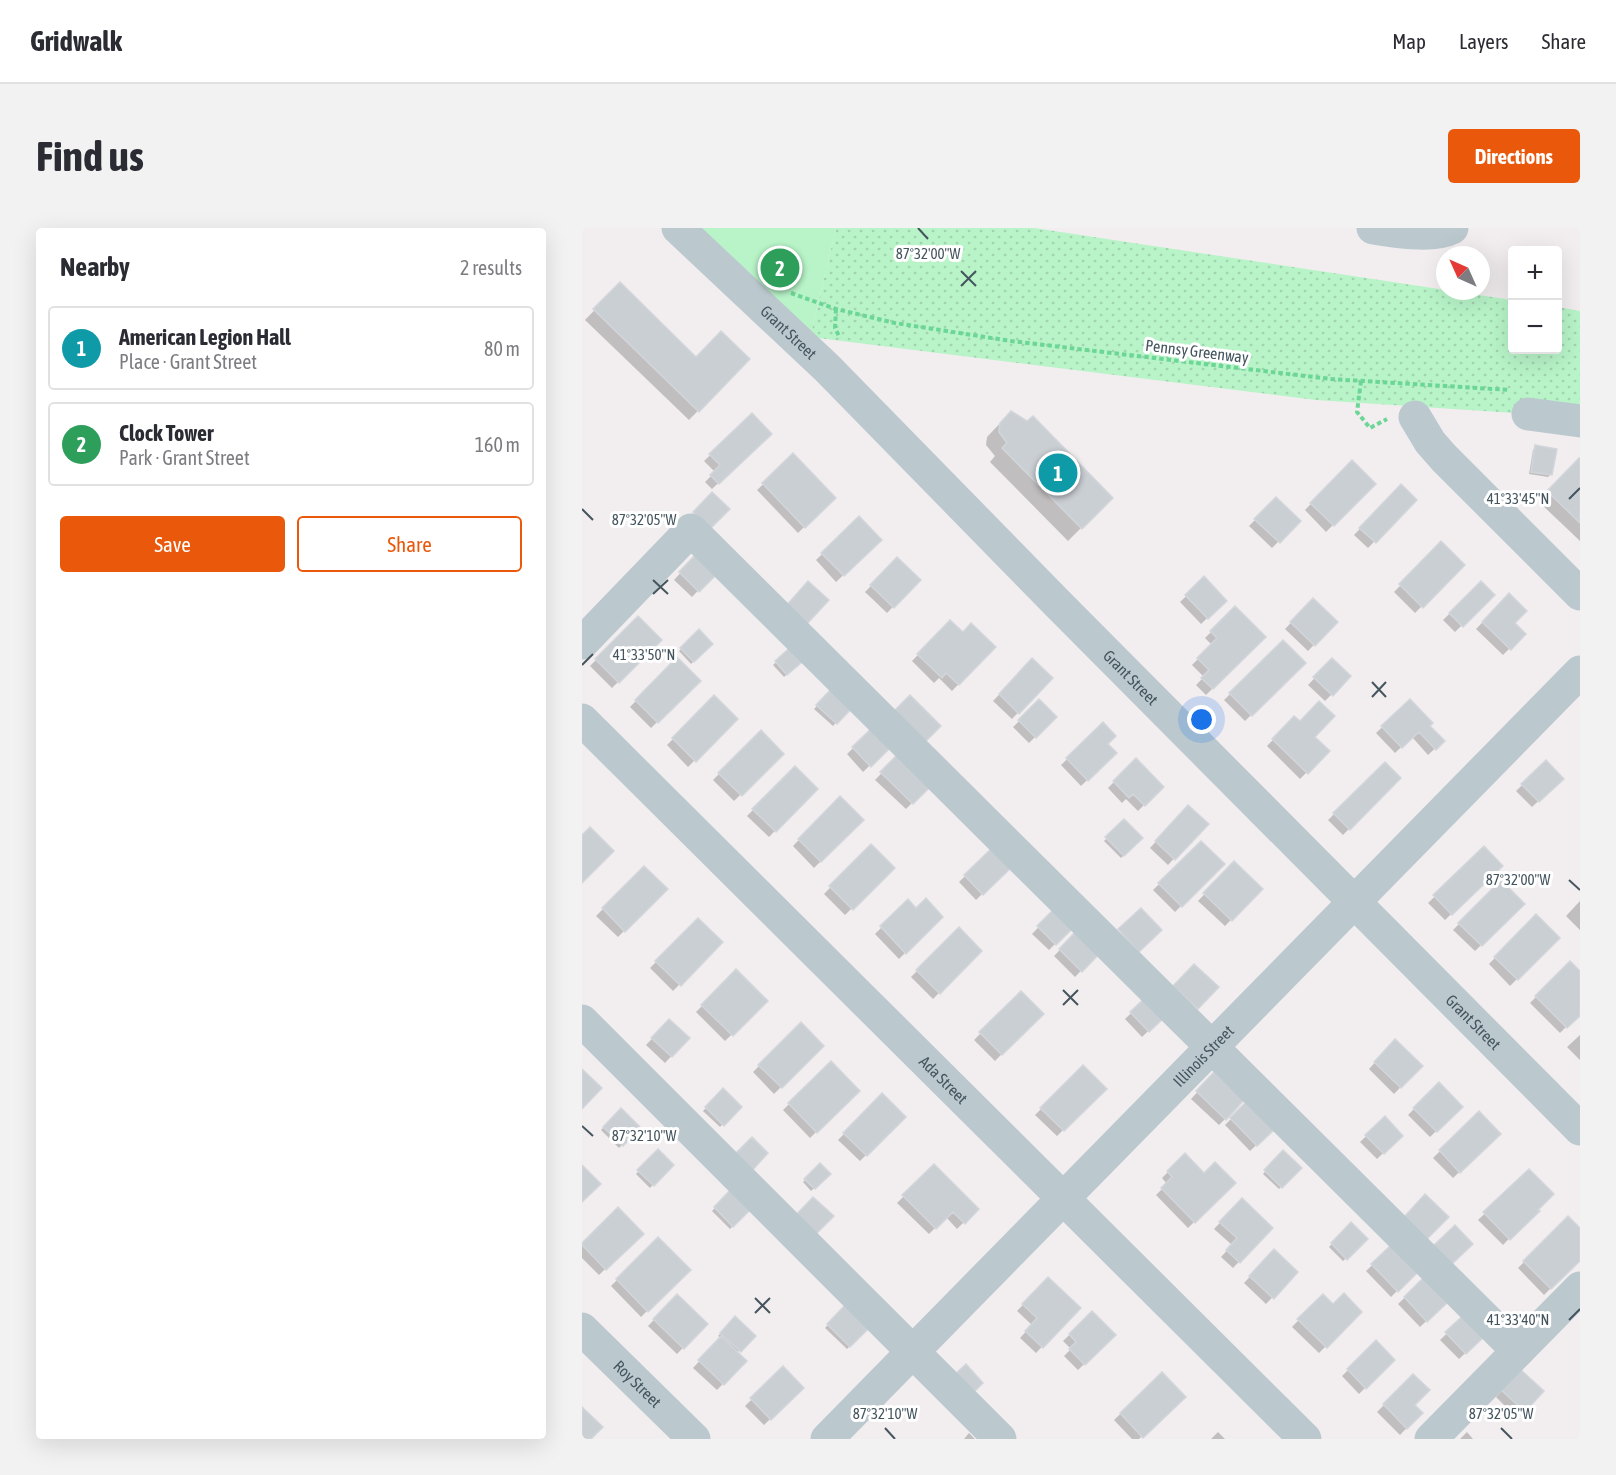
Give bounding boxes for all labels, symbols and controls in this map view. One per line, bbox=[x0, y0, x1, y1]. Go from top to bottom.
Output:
text: Gridwalk bbox=[30, 25, 122, 57]
text: Map bbox=[1392, 29, 1426, 53]
text: Layers bbox=[1459, 29, 1509, 53]
text: Share bbox=[1542, 29, 1586, 53]
button: Directions bbox=[1448, 129, 1580, 183]
text: Find us bbox=[36, 132, 144, 180]
text: 87°32'00"W bbox=[896, 245, 960, 262]
pin: 2 bbox=[760, 246, 800, 291]
north arrow bbox=[1436, 246, 1490, 300]
map controls bbox=[1508, 246, 1562, 354]
button: + bbox=[1508, 246, 1562, 300]
text: Nearby bbox=[60, 252, 130, 282]
text: 2 results bbox=[460, 256, 522, 279]
button: − bbox=[1508, 300, 1562, 354]
street label: Grant Street bbox=[757, 302, 821, 363]
text: American Legion Hall bbox=[119, 324, 291, 350]
street label: Pennsy Greenway bbox=[1144, 336, 1250, 367]
text: 1 bbox=[77, 337, 86, 360]
text: 80 m bbox=[484, 337, 520, 360]
text: Place · Grant Street bbox=[119, 350, 257, 373]
text: Clock Tower bbox=[119, 420, 214, 446]
text: 2 bbox=[77, 433, 86, 456]
text: 160 m bbox=[475, 433, 520, 456]
text: Park · Grant Street bbox=[119, 446, 250, 469]
pin: 1 bbox=[1038, 450, 1078, 496]
text: 41°33'45"N bbox=[1487, 490, 1549, 507]
text: 87°32'05"W bbox=[612, 511, 676, 528]
button: Save bbox=[60, 516, 285, 572]
button: Share bbox=[297, 516, 522, 572]
text: 41°33'50"N bbox=[613, 646, 675, 663]
street label: Grant Street bbox=[1100, 646, 1162, 709]
your location bbox=[1187, 705, 1216, 734]
text: 87°32'00"W bbox=[1486, 871, 1550, 888]
street label: Grant Street bbox=[1442, 991, 1505, 1053]
street label: Illinois Street bbox=[1169, 1021, 1237, 1090]
street label: Ada Street bbox=[916, 1052, 972, 1108]
text: 87°32'10"W bbox=[612, 1127, 676, 1144]
text: 41°33'40"N bbox=[1487, 1311, 1549, 1328]
street label: Roy Street bbox=[610, 1356, 665, 1411]
text: 87°32'10"W bbox=[853, 1405, 917, 1422]
text: 87°32'05"W bbox=[1469, 1405, 1533, 1422]

